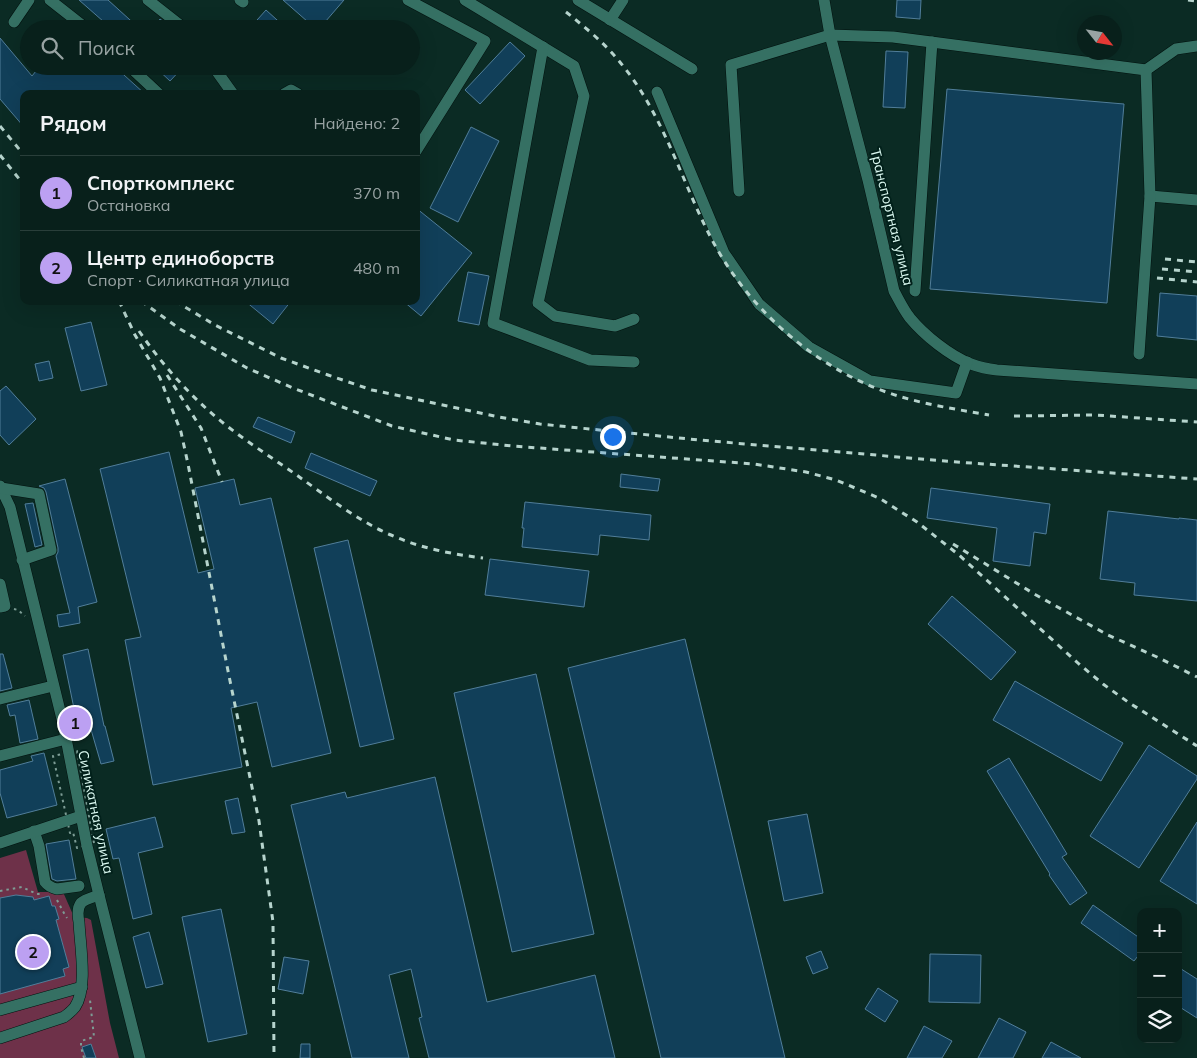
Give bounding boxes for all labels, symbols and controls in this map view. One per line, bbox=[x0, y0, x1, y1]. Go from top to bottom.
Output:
north arrow bbox=[1077, 15, 1122, 60]
search box bbox=[20, 20, 420, 75]
icon: search bbox=[38, 34, 66, 62]
text: Поиск bbox=[78, 36, 135, 60]
text: Рядом bbox=[40, 110, 107, 136]
text: Найдено: 2 bbox=[314, 113, 400, 133]
street label: Транспортная улица bbox=[866, 147, 918, 287]
text: Спорткомплекс bbox=[87, 171, 235, 195]
text: 1 bbox=[51, 183, 61, 203]
text: 370 m bbox=[353, 183, 400, 203]
text: Остановка bbox=[87, 195, 171, 215]
text: Центр единоборств bbox=[87, 246, 274, 270]
text: 2 bbox=[51, 258, 61, 278]
text: 480 m bbox=[353, 258, 400, 278]
text: Спорт · Силикатная улица bbox=[87, 270, 290, 290]
your location bbox=[600, 424, 626, 450]
pin: 1 bbox=[59, 704, 91, 742]
street label: Силикатная улица bbox=[74, 749, 118, 875]
map controls bbox=[1137, 908, 1182, 1043]
button: + bbox=[1137, 908, 1182, 953]
pin: 2 bbox=[17, 933, 49, 971]
button: − bbox=[1137, 953, 1182, 998]
button: layers bbox=[1137, 998, 1182, 1043]

